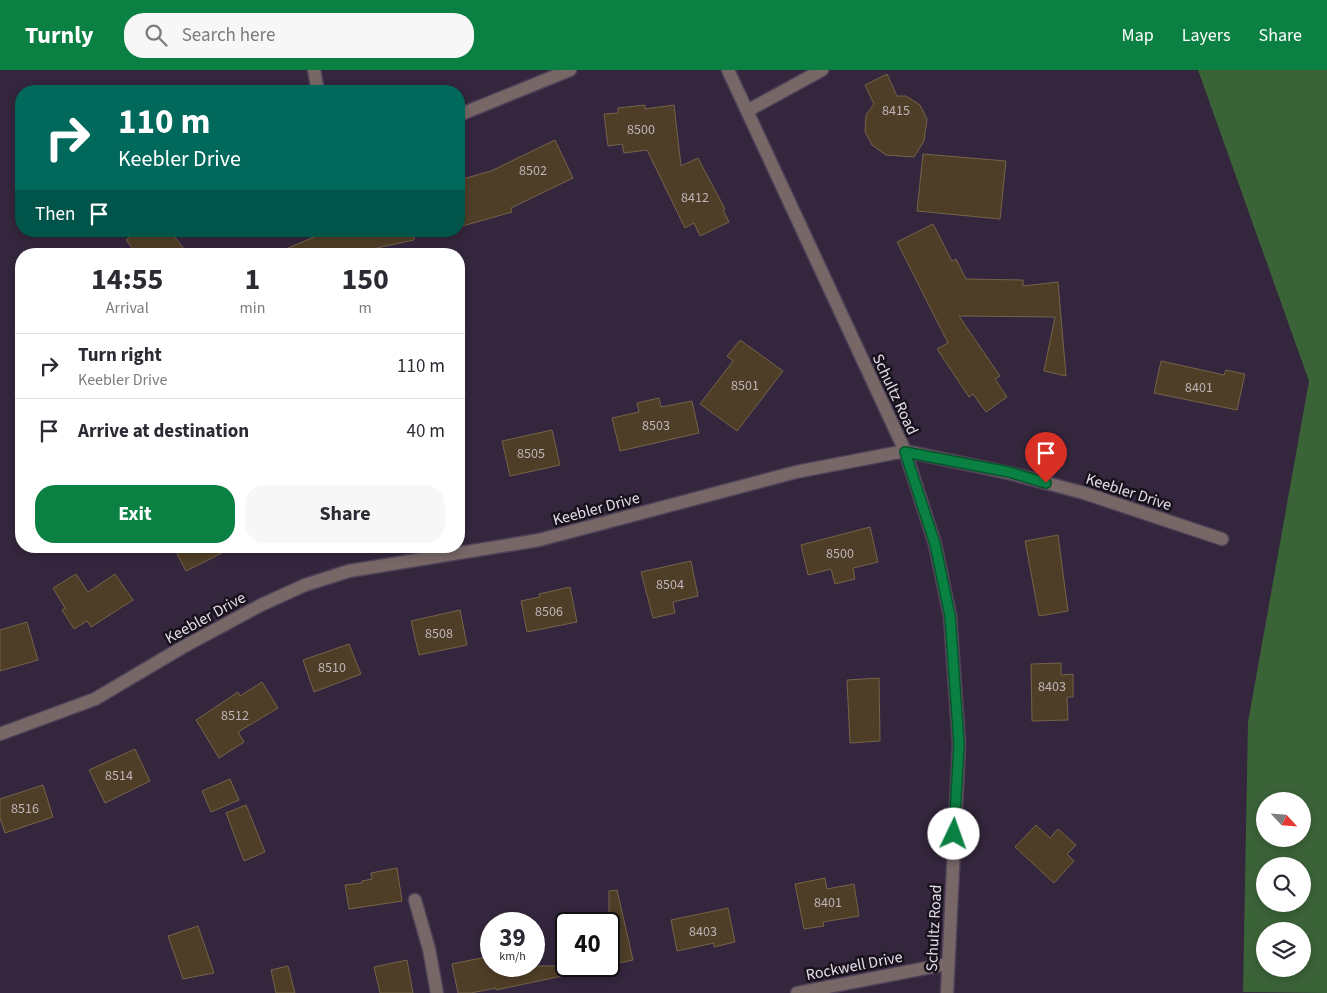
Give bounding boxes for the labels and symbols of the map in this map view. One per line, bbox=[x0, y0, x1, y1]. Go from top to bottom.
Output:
house number: 8415 bbox=[882, 101, 910, 121]
house number: 8500 bbox=[627, 120, 655, 140]
house number: 8502 bbox=[519, 161, 547, 181]
house number: 8412 bbox=[681, 188, 709, 208]
street label: Schultz Road bbox=[867, 350, 923, 439]
house number: 8501 bbox=[731, 376, 759, 396]
house number: 8401 bbox=[1185, 378, 1213, 398]
house number: 8503 bbox=[642, 416, 670, 436]
pin bbox=[1025, 432, 1067, 483]
house number: 8505 bbox=[517, 444, 545, 464]
street label: Keebler Drive bbox=[1083, 468, 1175, 516]
street label: Keebler Drive bbox=[550, 487, 642, 531]
house number: 8500 bbox=[826, 544, 854, 564]
house number: 8504 bbox=[656, 575, 684, 595]
street label: Keebler Drive bbox=[161, 587, 250, 649]
house number: 8506 bbox=[535, 602, 563, 622]
house number: 8508 bbox=[425, 624, 453, 644]
house number: 8510 bbox=[318, 658, 346, 678]
house number: 8403 bbox=[1038, 677, 1066, 697]
house number: 8512 bbox=[221, 706, 249, 726]
house number: 8514 bbox=[105, 766, 133, 786]
north arrow bbox=[1256, 792, 1311, 848]
house number: 8516 bbox=[11, 799, 39, 819]
position arrow bbox=[927, 807, 979, 859]
street label: Schultz Road bbox=[921, 884, 947, 972]
house number: 8401 bbox=[814, 893, 842, 913]
speed limit sign: 40 bbox=[555, 912, 620, 977]
house number: 8403 bbox=[689, 922, 717, 942]
street label: Rockwell Drive bbox=[804, 946, 905, 986]

